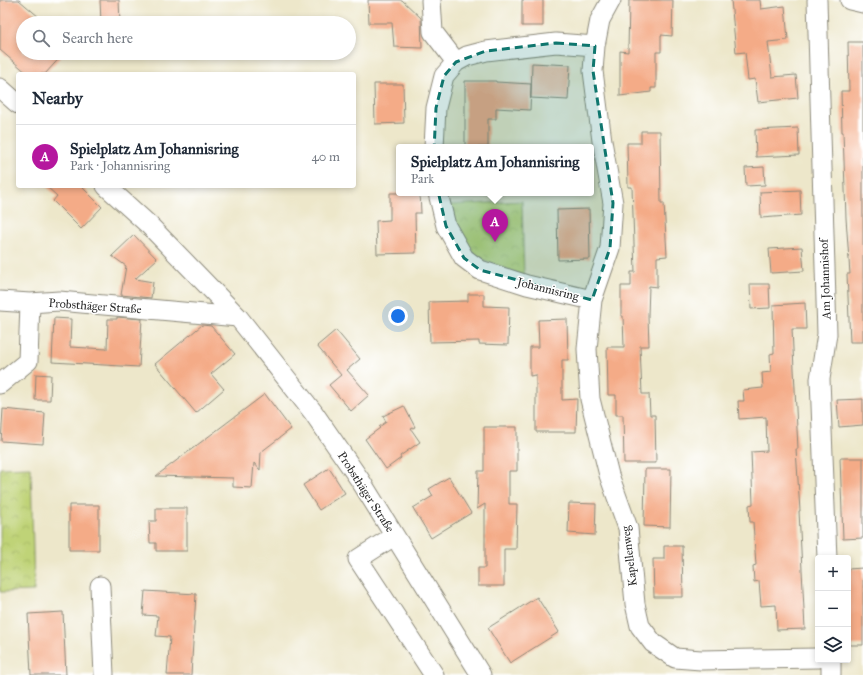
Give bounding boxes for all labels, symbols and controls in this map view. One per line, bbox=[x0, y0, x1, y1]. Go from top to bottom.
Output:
search box bbox=[16, 16, 356, 60]
icon: search bbox=[30, 27, 52, 49]
text: Search here bbox=[62, 29, 133, 47]
text: Nearby bbox=[32, 88, 83, 109]
text: Spielplatz Am Johannisring bbox=[70, 140, 238, 158]
popup bbox=[396, 144, 594, 196]
text: A bbox=[41, 149, 49, 165]
text: 40 m bbox=[311, 149, 340, 165]
text: Spielplatz Am Johannisring bbox=[411, 153, 579, 171]
text: Park · Johannisring bbox=[70, 158, 170, 174]
text: Park bbox=[411, 171, 434, 187]
pin: A bbox=[482, 209, 508, 242]
street label: Am Johannishof bbox=[817, 237, 834, 321]
street label: Johannisring bbox=[514, 274, 581, 304]
street label: Probsthäger Straße bbox=[48, 296, 142, 317]
your location bbox=[388, 306, 408, 326]
street label: Probsthäger Straße bbox=[334, 449, 397, 535]
street label: Kapellenweg bbox=[618, 524, 641, 587]
map controls bbox=[815, 555, 851, 663]
button: + bbox=[815, 555, 851, 591]
button: − bbox=[815, 591, 851, 627]
button: layers bbox=[815, 627, 851, 663]

